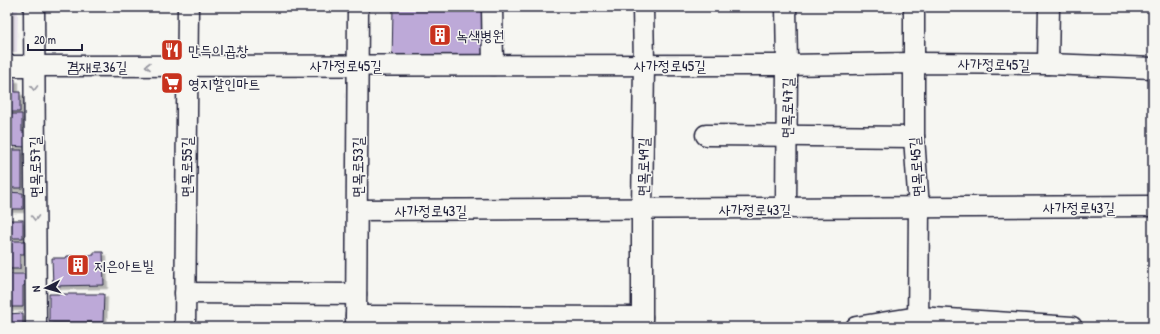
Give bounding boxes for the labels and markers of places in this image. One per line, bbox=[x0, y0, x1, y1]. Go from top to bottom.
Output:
building icon: 녹색병원 bbox=[427, 22, 453, 48]
place label: 녹색병원 bbox=[456, 25, 504, 46]
restaurant icon: 만득이곱창 bbox=[159, 37, 185, 63]
place label: 만득이곱창 bbox=[188, 40, 248, 61]
supermarket icon: 영지할인마트 bbox=[159, 70, 185, 96]
place label: 영지할인마트 bbox=[188, 73, 260, 94]
building icon: 지은아트빌 bbox=[65, 252, 91, 278]
place label: 지은아트빌 bbox=[94, 255, 154, 276]

